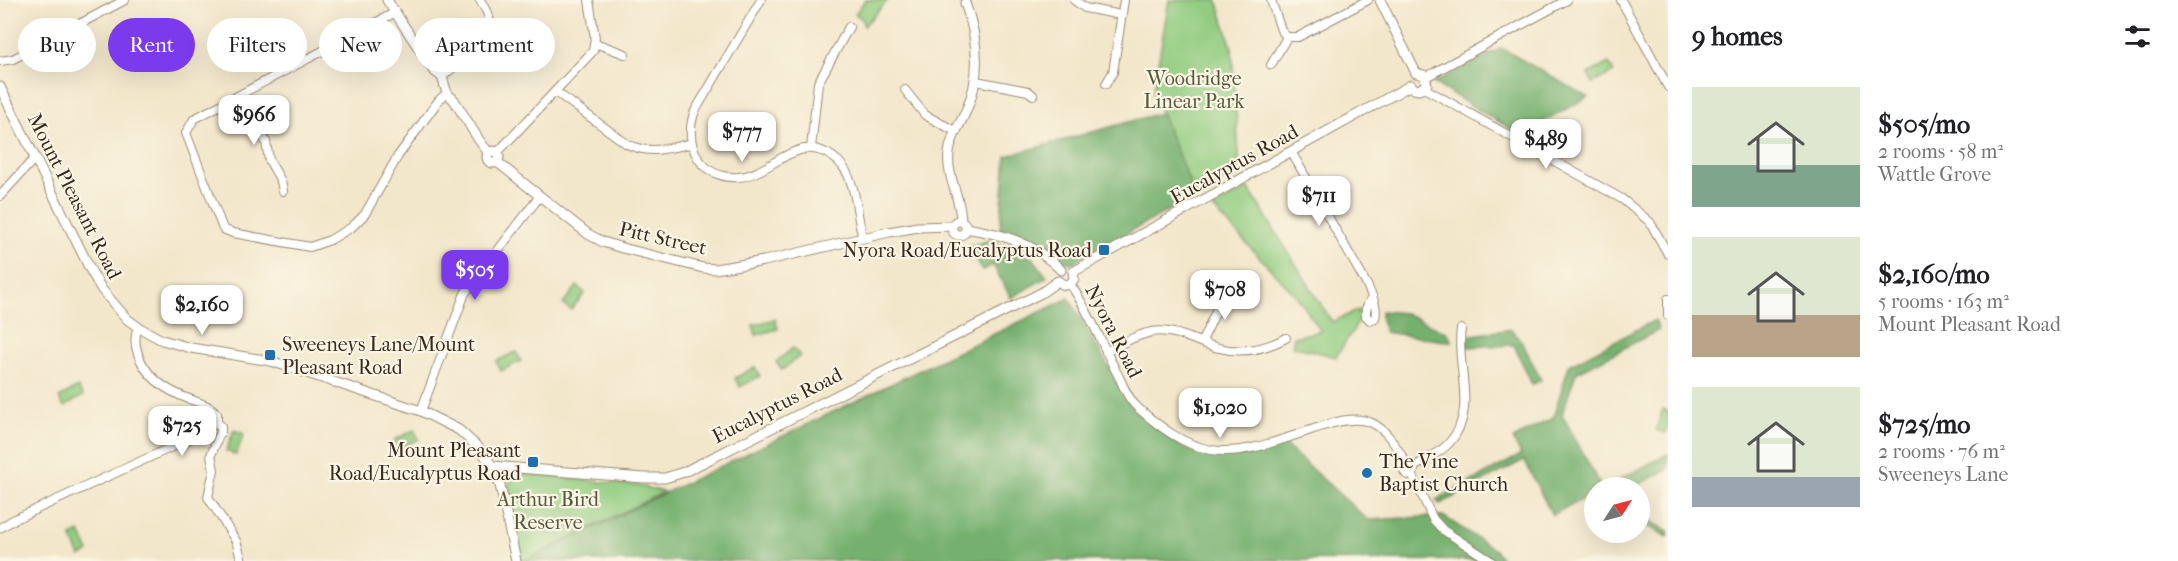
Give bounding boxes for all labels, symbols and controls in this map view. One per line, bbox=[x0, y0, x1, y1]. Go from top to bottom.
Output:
chip: Buy bbox=[18, 18, 96, 72]
chip: Rent bbox=[108, 18, 195, 72]
chip: Filters bbox=[207, 18, 307, 72]
chip: New bbox=[319, 18, 402, 72]
chip: Apartment bbox=[414, 18, 555, 72]
icon: filters bbox=[2121, 20, 2154, 53]
text: 9 homes bbox=[1692, 21, 1783, 52]
park label: Woodridge Linear Park bbox=[1143, 67, 1245, 113]
pin: $966 bbox=[218, 95, 290, 146]
text: $966 bbox=[232, 103, 276, 126]
text: $505/mo bbox=[1878, 109, 1970, 140]
street label: Mount Pleasant Road bbox=[23, 110, 127, 284]
icon: home bbox=[1740, 111, 1812, 183]
pin: $777 bbox=[706, 112, 778, 163]
street label: Eucalyptus Road bbox=[1166, 119, 1303, 209]
pin: $489 bbox=[1510, 119, 1582, 170]
text: $777 bbox=[722, 120, 762, 143]
text: $489 bbox=[1524, 127, 1568, 150]
text: 2 rooms · 58 m² bbox=[1878, 140, 2003, 163]
text: Wattle Grove bbox=[1878, 163, 1991, 186]
pin: $711 bbox=[1283, 176, 1355, 227]
text: $711 bbox=[1302, 184, 1336, 207]
street label: Pitt Street bbox=[617, 217, 709, 260]
place label: Nyora Road/Eucalyptus Road bbox=[843, 239, 1093, 262]
marker: Nyora Road/Eucalyptus Road bbox=[1097, 243, 1111, 257]
pin: $505 bbox=[439, 250, 511, 301]
text: $505 bbox=[455, 258, 495, 281]
text: $2,160/mo bbox=[1878, 259, 1990, 290]
icon: home bbox=[1740, 261, 1812, 333]
pin: $708 bbox=[1189, 270, 1261, 321]
text: $708 bbox=[1204, 278, 1246, 301]
street label: Nyora Road bbox=[1080, 281, 1147, 383]
pin: $2,160 bbox=[153, 285, 251, 336]
text: 5 rooms · 163 m² bbox=[1878, 290, 2009, 313]
text: $2,160 bbox=[175, 293, 229, 316]
text: Mount Pleasant Road bbox=[1878, 313, 2061, 336]
place label: Sweeneys Lane/Mount Pleasant Road bbox=[282, 333, 475, 379]
marker: Sweeneys Lane/Mount Pleasant Road bbox=[263, 348, 277, 362]
street label: Eucalyptus Road bbox=[708, 362, 847, 448]
pin: $1,020 bbox=[1171, 388, 1269, 439]
text: $1,020 bbox=[1193, 396, 1247, 419]
pin: $725 bbox=[146, 406, 218, 457]
text: $725/mo bbox=[1878, 409, 1970, 440]
icon: home bbox=[1740, 411, 1812, 483]
text: $725 bbox=[162, 414, 202, 437]
place label: Mount Pleasant Road/Eucalyptus Road bbox=[329, 439, 522, 485]
text: 2 rooms · 76 m² bbox=[1878, 440, 2005, 463]
place label: The Vine Baptist Church bbox=[1379, 450, 1509, 496]
marker: Mount Pleasant Road/Eucalyptus Road bbox=[526, 455, 540, 469]
text: Sweeneys Lane bbox=[1878, 463, 2008, 486]
marker: The Vine Baptist Church bbox=[1360, 466, 1374, 480]
north arrow bbox=[1584, 477, 1650, 543]
map controls bbox=[1584, 477, 1650, 543]
park label: Arthur Bird Reserve bbox=[496, 488, 600, 534]

